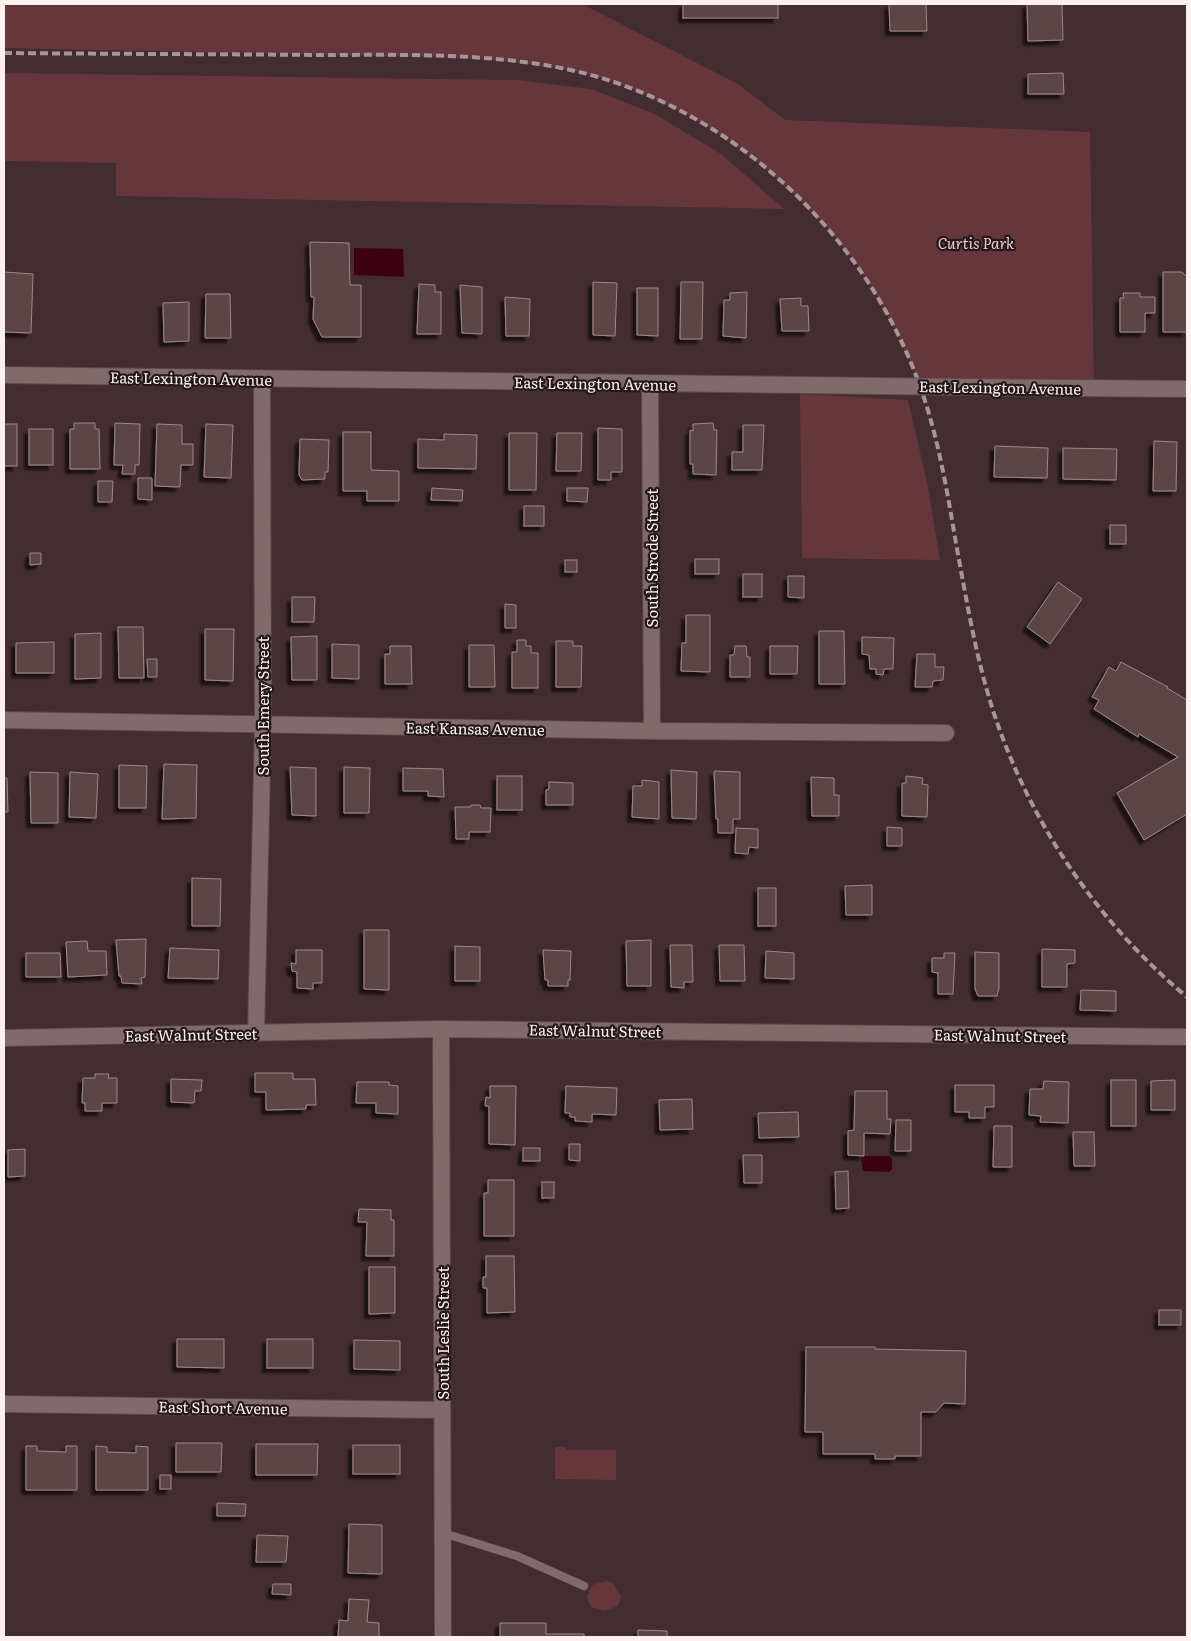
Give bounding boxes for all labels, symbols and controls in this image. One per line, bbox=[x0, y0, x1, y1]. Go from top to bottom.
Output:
park label: Curtis Park bbox=[938, 231, 1015, 254]
street label: East Lexington Avenue bbox=[110, 365, 273, 391]
street label: East Lexington Avenue bbox=[514, 370, 677, 396]
street label: East Lexington Avenue bbox=[919, 374, 1082, 400]
street label: South Strode Street bbox=[640, 489, 663, 627]
street label: South Emery Street bbox=[251, 636, 274, 776]
street label: East Kansas Avenue bbox=[405, 715, 545, 741]
street label: East Walnut Street bbox=[528, 1017, 662, 1043]
street label: East Walnut Street bbox=[124, 1021, 258, 1047]
street label: East Walnut Street bbox=[933, 1022, 1067, 1048]
street label: South Leslie Street bbox=[431, 1266, 454, 1400]
street label: East Short Avenue bbox=[158, 1394, 288, 1420]

